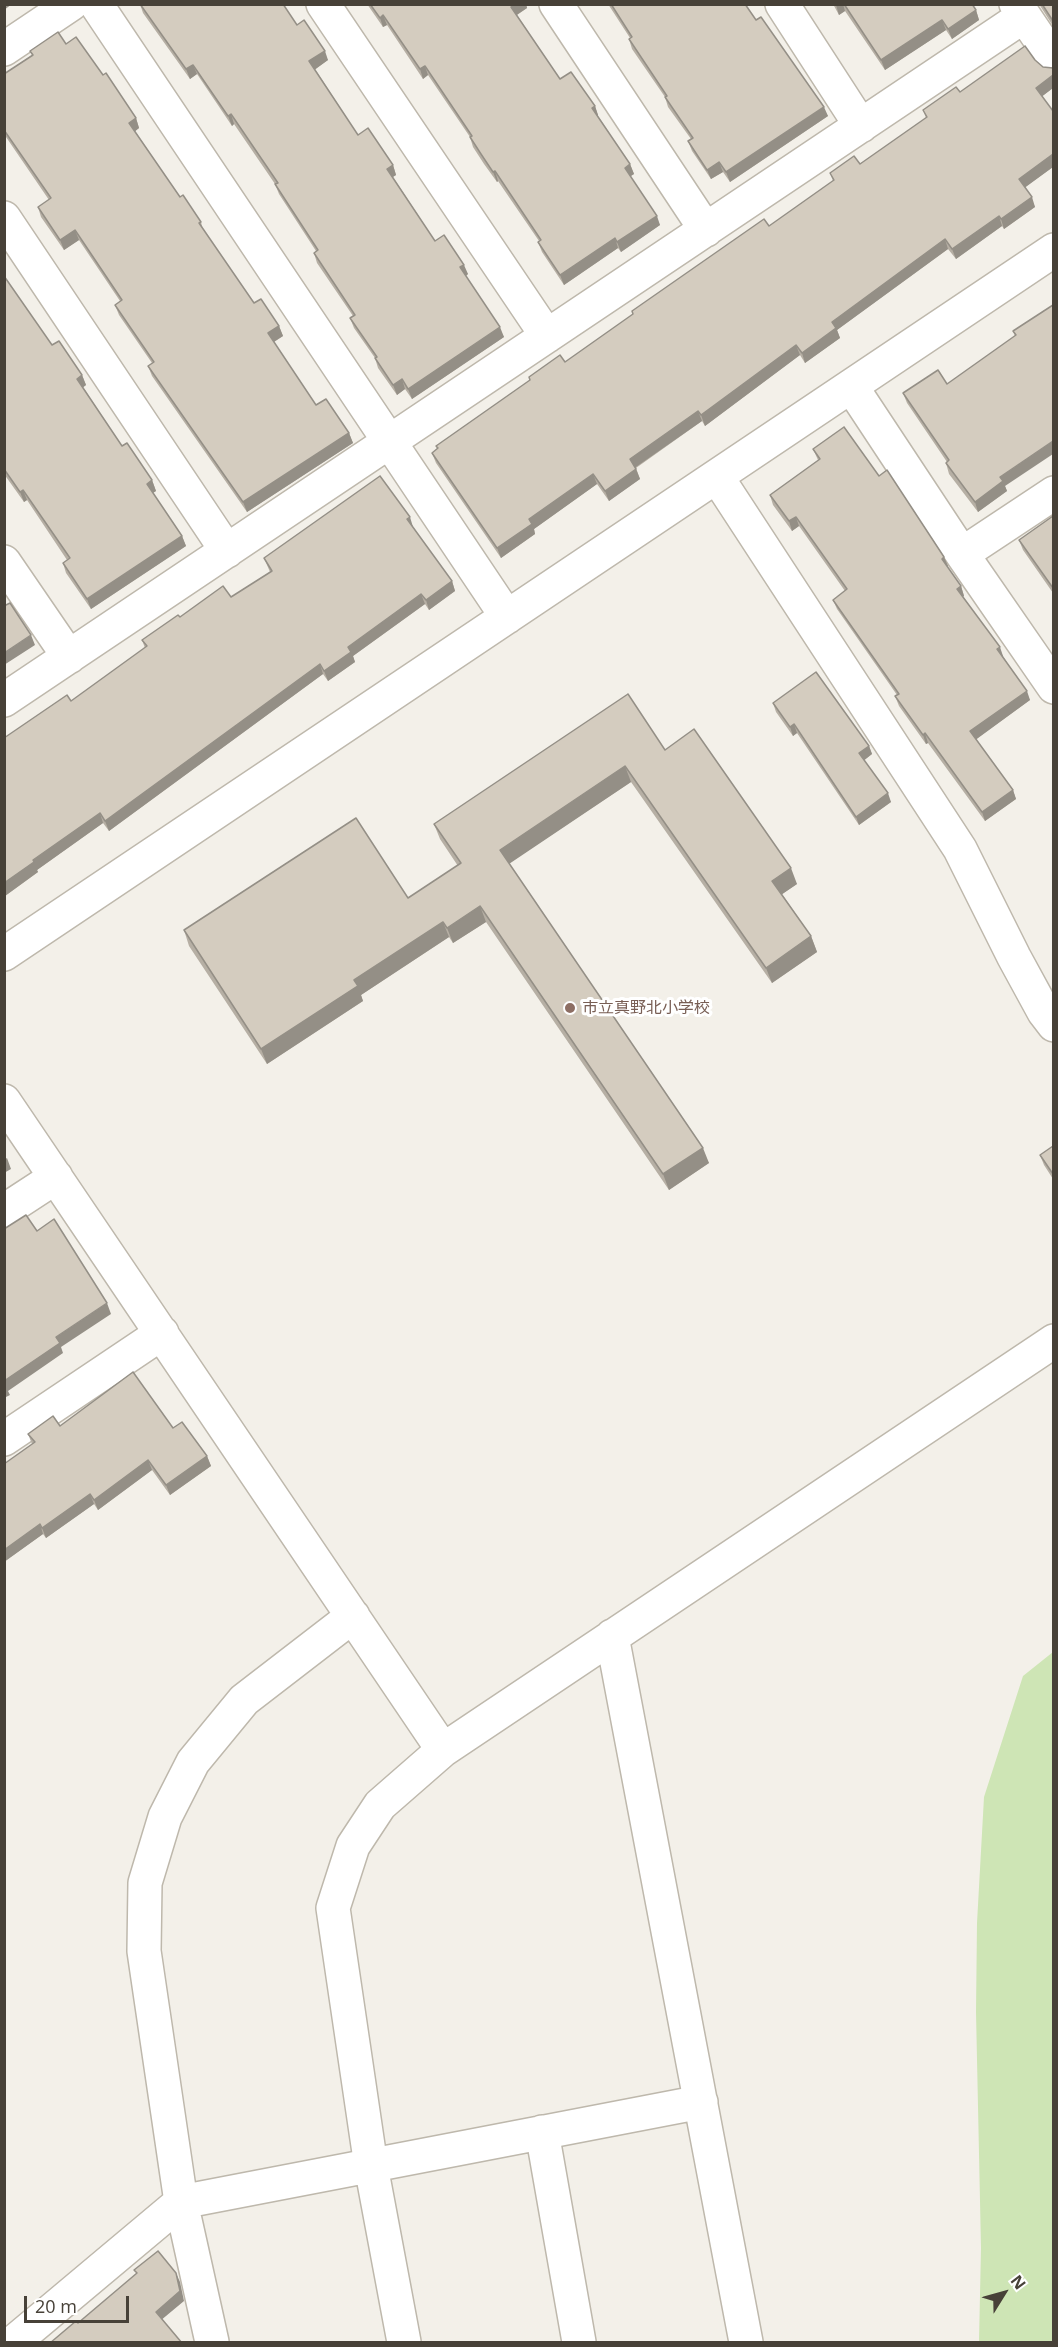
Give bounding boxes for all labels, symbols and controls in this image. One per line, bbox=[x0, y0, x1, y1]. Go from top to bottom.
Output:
place label: 市立真野北小学校 bbox=[582, 998, 710, 1018]
marker: 市立真野北小学校 bbox=[563, 1001, 577, 1015]
north arrow bbox=[974, 2263, 1034, 2323]
text: N bbox=[1006, 2270, 1031, 2294]
scale bar bbox=[27, 2284, 132, 2322]
text: 20 m bbox=[35, 2294, 77, 2318]

